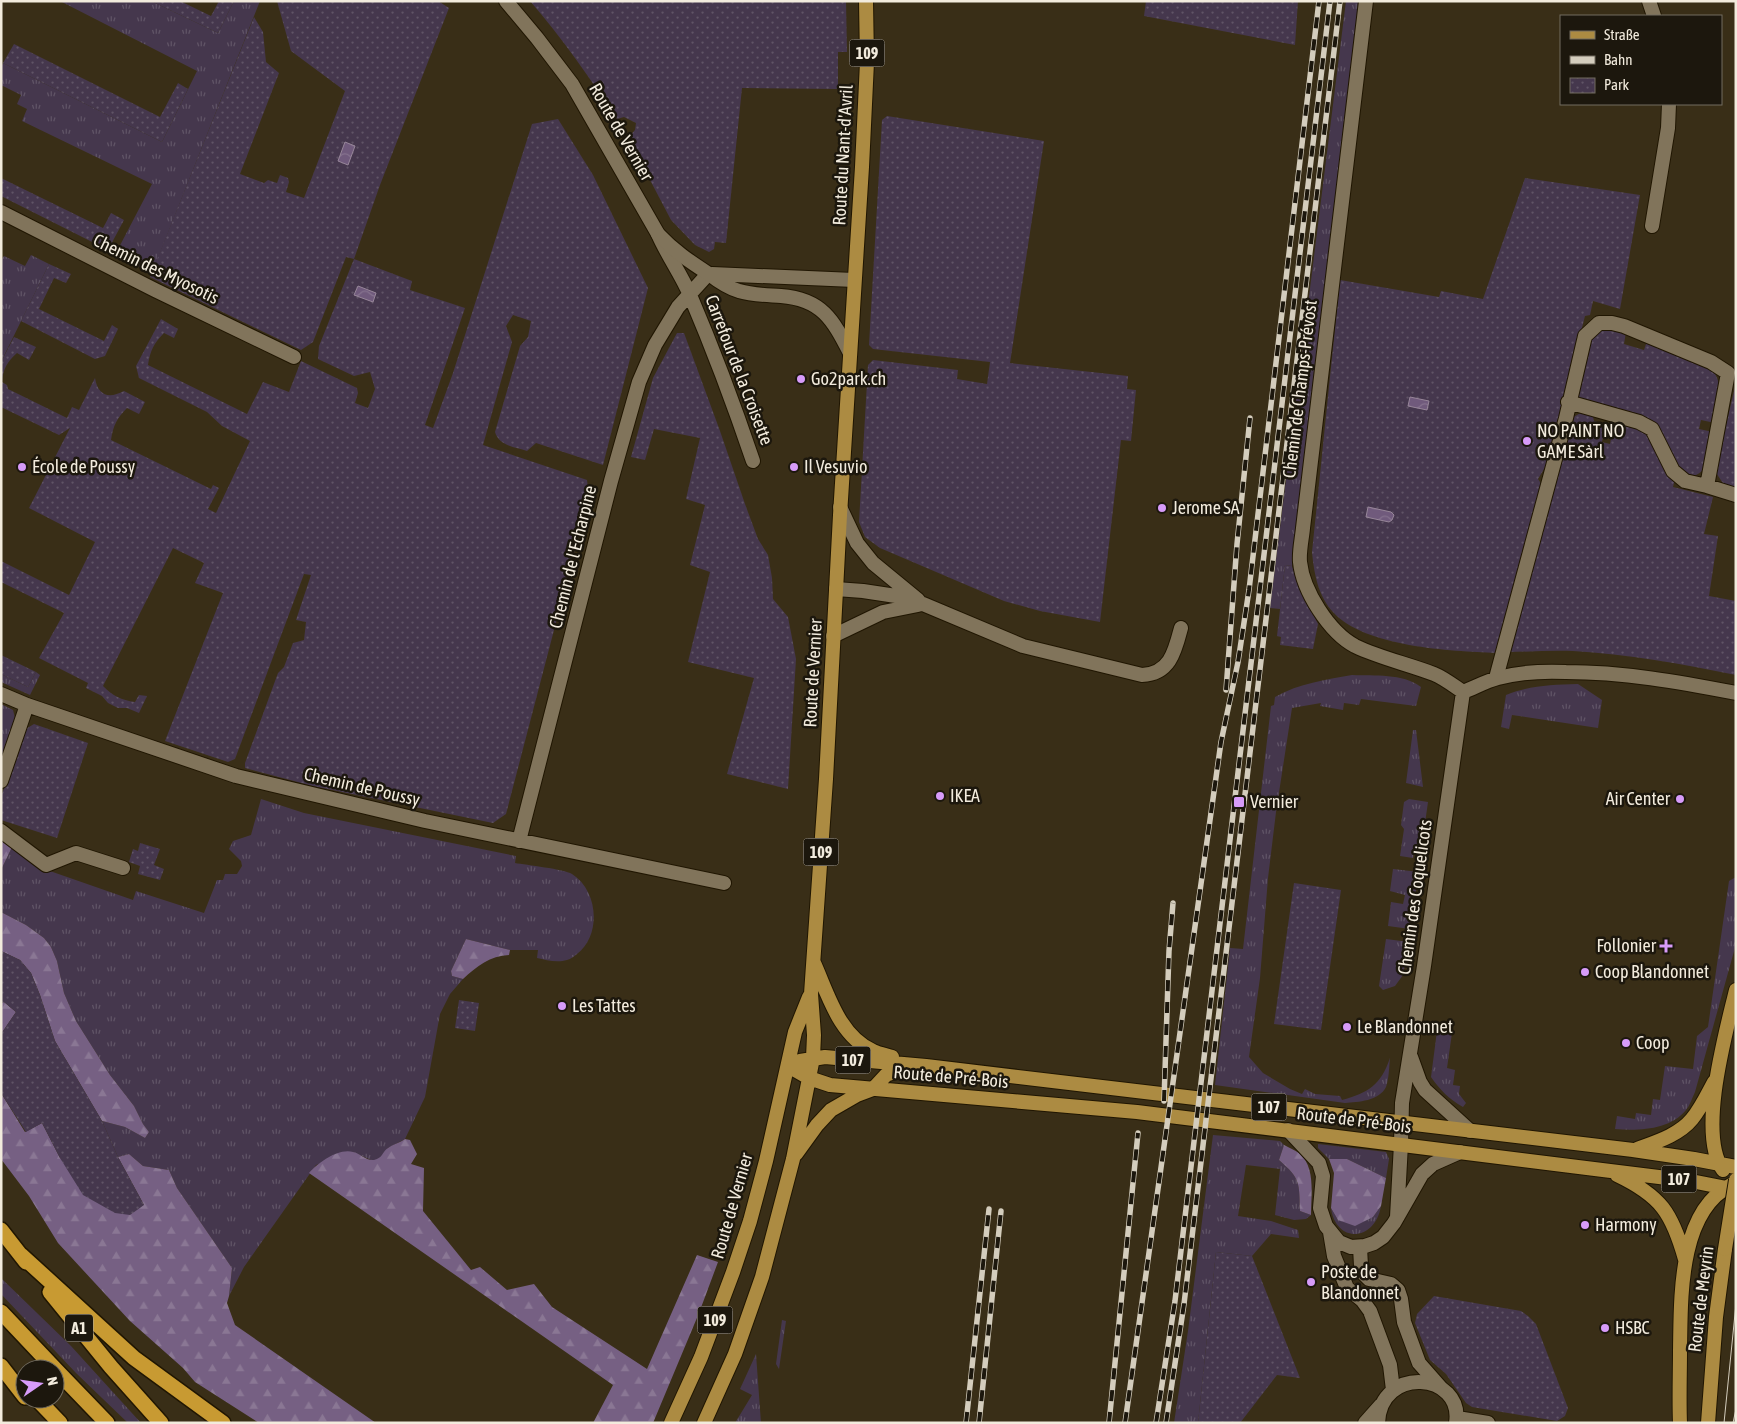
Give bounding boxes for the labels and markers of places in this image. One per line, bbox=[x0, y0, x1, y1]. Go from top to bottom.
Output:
place label: Go2park.ch bbox=[811, 368, 886, 389]
marker: Go2park.ch bbox=[795, 373, 807, 385]
place label: NO PAINT NO GAME Sàrl bbox=[1537, 420, 1624, 462]
marker: NO PAINT NO GAME Sàrl bbox=[1521, 435, 1533, 447]
place label: École de Poussy bbox=[32, 456, 135, 477]
place label: Il Vesuvio bbox=[804, 456, 867, 477]
marker: École de Poussy bbox=[16, 461, 28, 473]
marker: Il Vesuvio bbox=[788, 461, 800, 473]
place label: Jerome SA bbox=[1172, 497, 1240, 518]
marker: Jerome SA bbox=[1156, 502, 1168, 514]
place label: IKEA bbox=[950, 785, 980, 806]
place label: Air Center bbox=[1606, 788, 1671, 809]
marker: IKEA bbox=[934, 790, 946, 802]
place label: Vernier bbox=[1250, 791, 1299, 812]
marker: Air Center bbox=[1674, 793, 1686, 805]
marker: Vernier bbox=[1232, 795, 1246, 809]
place label: Follonier bbox=[1596, 935, 1657, 956]
marker: Follonier bbox=[1660, 940, 1672, 952]
place label: Coop Blandonnet bbox=[1595, 961, 1709, 982]
marker: Coop Blandonnet bbox=[1579, 966, 1591, 978]
place label: Les Tattes bbox=[572, 995, 636, 1016]
marker: Les Tattes bbox=[556, 1000, 568, 1012]
place label: Le Blandonnet bbox=[1357, 1016, 1453, 1037]
marker: Le Blandonnet bbox=[1341, 1021, 1353, 1033]
place label: Coop bbox=[1636, 1032, 1670, 1053]
marker: Coop bbox=[1620, 1037, 1632, 1049]
place label: Harmony bbox=[1595, 1214, 1657, 1235]
marker: Harmony bbox=[1579, 1219, 1591, 1231]
place label: Poste de Blandonnet bbox=[1321, 1261, 1399, 1303]
marker: Poste de Blandonnet bbox=[1305, 1276, 1317, 1288]
place label: HSBC bbox=[1615, 1317, 1650, 1338]
marker: HSBC bbox=[1599, 1322, 1611, 1334]

